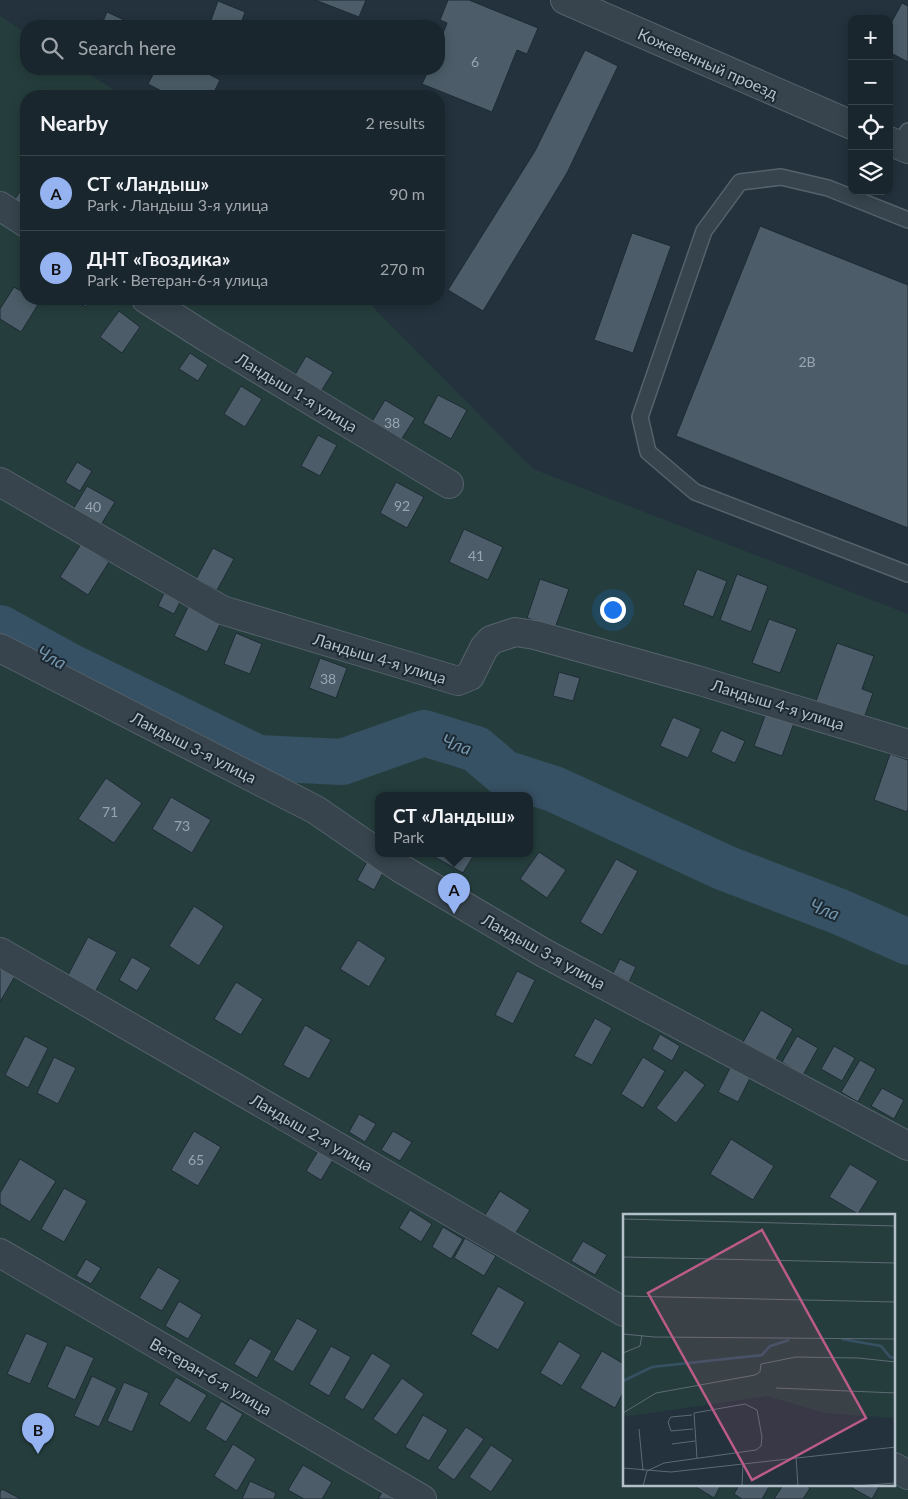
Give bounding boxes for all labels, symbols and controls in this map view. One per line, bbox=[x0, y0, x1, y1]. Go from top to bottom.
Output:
map controls bbox=[848, 15, 893, 195]
button: + bbox=[848, 15, 893, 60]
search box bbox=[20, 20, 445, 75]
street label: Кожевенный проезд bbox=[635, 24, 781, 103]
icon: search bbox=[38, 34, 66, 62]
text: Search here bbox=[78, 36, 176, 59]
house number: 6 bbox=[471, 53, 479, 70]
button: − bbox=[848, 60, 893, 105]
button: locate bbox=[848, 105, 893, 150]
text: Nearby bbox=[40, 110, 108, 135]
text: 2 results bbox=[365, 113, 425, 132]
button: layers bbox=[848, 150, 893, 195]
text: СТ «Ландыш» bbox=[87, 172, 209, 195]
text: A bbox=[50, 184, 62, 203]
text: 90 m bbox=[389, 184, 425, 203]
text: Park · Ландыш 3-я улица bbox=[87, 195, 269, 214]
text: ДНТ «Гвоздика» bbox=[87, 247, 230, 270]
text: B bbox=[51, 259, 61, 278]
text: 270 m bbox=[380, 259, 425, 278]
text: Park · Ветеран-6-я улица bbox=[87, 270, 268, 289]
street label: Ландыш 1-я улица bbox=[232, 348, 361, 436]
house number: 2В bbox=[798, 353, 816, 370]
house number: 38 bbox=[384, 414, 400, 431]
house number: 92 bbox=[394, 497, 410, 514]
house number: 40 bbox=[85, 498, 101, 515]
house number: 41 bbox=[468, 547, 484, 564]
your location bbox=[600, 597, 626, 623]
street label: Ландыш 4-я улица bbox=[310, 628, 449, 687]
water label: Чла bbox=[34, 640, 70, 674]
house number: 38 bbox=[320, 670, 336, 687]
street label: Ландыш 4-я улица bbox=[708, 674, 847, 733]
street label: Ландыш 3-я улица bbox=[127, 707, 260, 787]
water label: Чла bbox=[439, 729, 475, 759]
popup bbox=[375, 792, 533, 857]
house number: 71 bbox=[102, 803, 118, 820]
text: СТ «Ландыш» bbox=[393, 804, 515, 827]
house number: 73 bbox=[174, 817, 190, 834]
text: Park bbox=[393, 827, 424, 846]
pin: A bbox=[438, 873, 470, 914]
water label: Чла bbox=[807, 893, 843, 925]
street label: Ландыш 3-я улица bbox=[478, 909, 609, 993]
street label: Ландыш 2-я улица bbox=[247, 1089, 376, 1175]
house number: 65 bbox=[188, 1151, 204, 1168]
inset map bbox=[623, 1214, 896, 1486]
street label: Ветеран-6-я улица bbox=[147, 1333, 275, 1419]
pin: B bbox=[22, 1413, 54, 1454]

